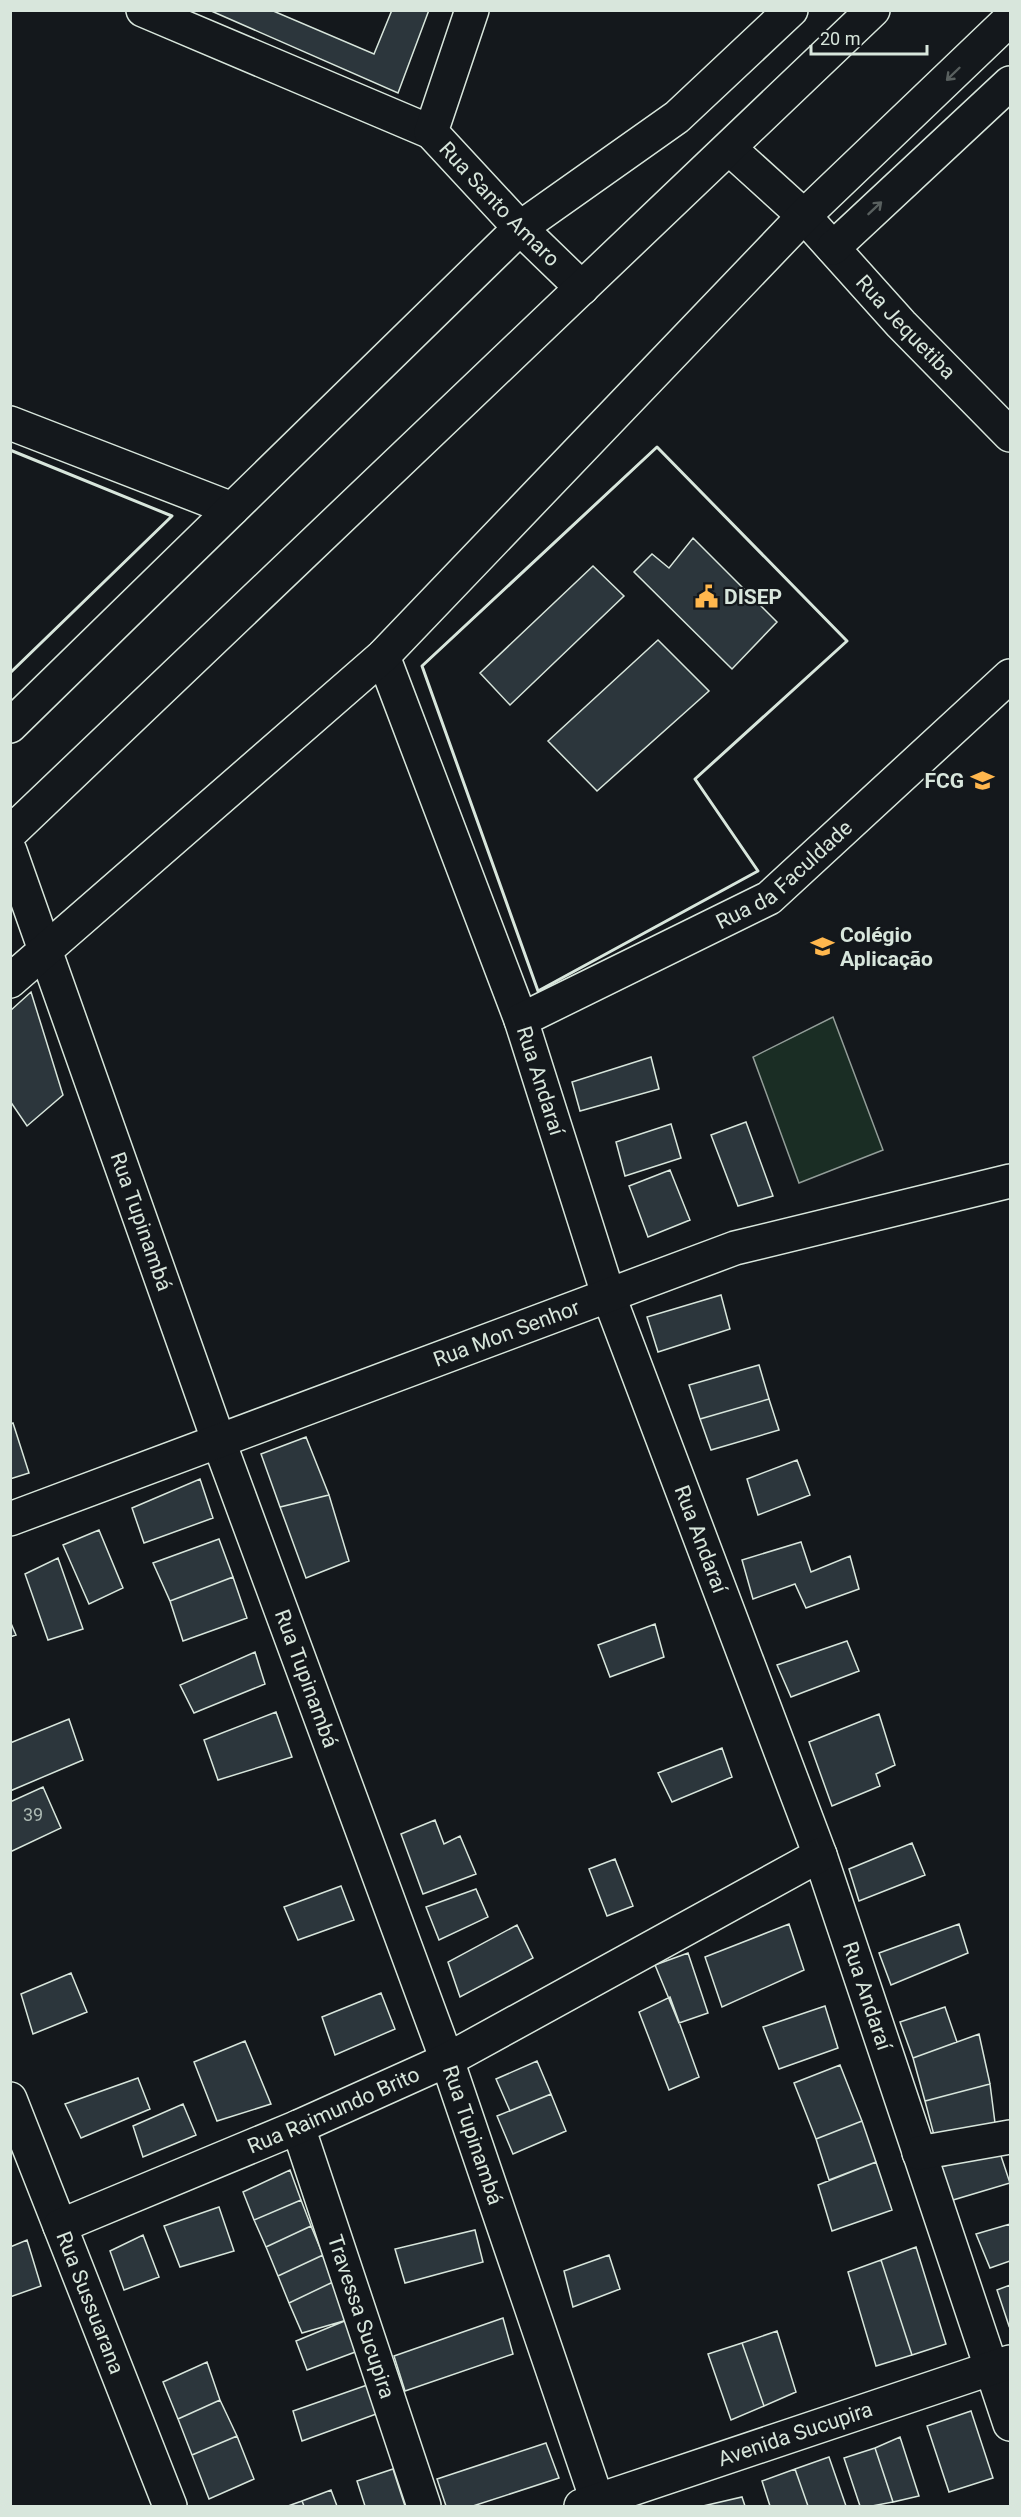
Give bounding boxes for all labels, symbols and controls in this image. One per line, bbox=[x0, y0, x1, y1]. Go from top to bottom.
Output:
scale bar bbox=[811, 18, 926, 56]
text: 20 m bbox=[820, 28, 860, 49]
one-way arrow bbox=[946, 67, 961, 81]
street label: Rua Santo Amaro bbox=[434, 137, 564, 271]
one-way arrow bbox=[868, 201, 883, 215]
street label: Rua Jequetiba bbox=[851, 270, 960, 384]
public building icon: DISEP bbox=[693, 584, 719, 610]
place label: DISEP bbox=[724, 585, 782, 609]
school or university icon: FCG bbox=[969, 768, 995, 794]
place label: FCG bbox=[924, 769, 964, 793]
street label: Rua da Faculdade bbox=[712, 815, 857, 934]
place label: Colégio Aplicação bbox=[840, 923, 933, 971]
school or university icon: Colégio Aplicação bbox=[809, 934, 835, 960]
street label: Rua Andaraí bbox=[512, 1023, 569, 1139]
street label: Rua Tupinambá bbox=[105, 1149, 177, 1294]
street label: Rua Mon Senhor bbox=[430, 1295, 583, 1372]
street label: Rua Andaraí bbox=[669, 1482, 732, 1597]
street label: Rua Tupinambá bbox=[270, 1606, 343, 1751]
house number: 39 bbox=[23, 1804, 43, 1825]
street label: Rua Andaraí bbox=[838, 1938, 897, 2054]
street label: Rua Raimundo Brito bbox=[244, 2062, 423, 2159]
street label: Rua Tupinambá bbox=[438, 2062, 507, 2208]
street label: Rua Sussuarana bbox=[51, 2228, 129, 2378]
street label: Travessa Sucupira bbox=[323, 2232, 399, 2402]
street label: Avenida Sucupira bbox=[715, 2397, 876, 2471]

